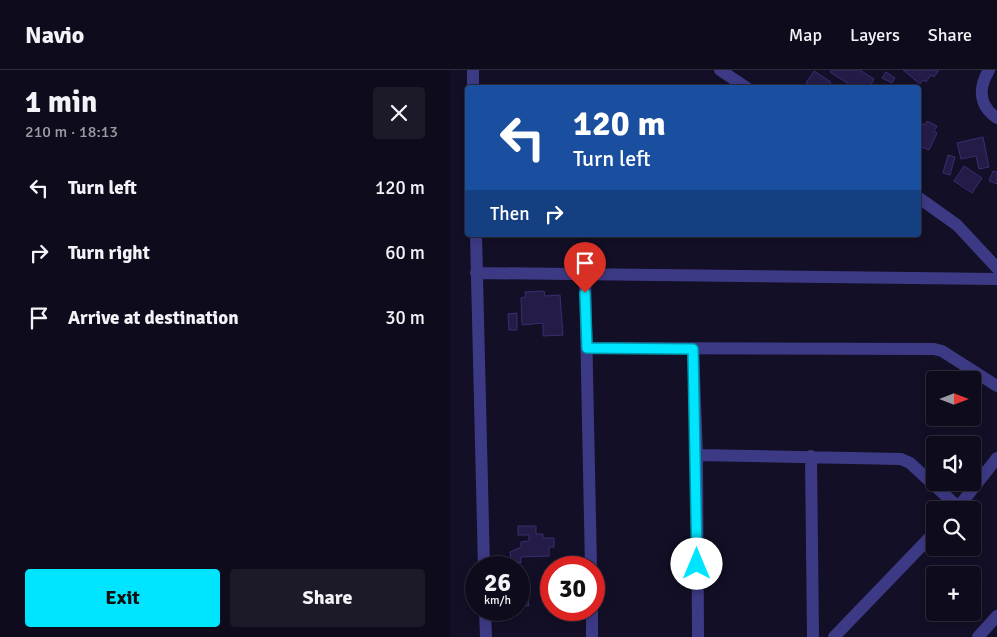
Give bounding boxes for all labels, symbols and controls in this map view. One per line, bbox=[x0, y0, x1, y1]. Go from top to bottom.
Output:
text: Navio bbox=[25, 20, 84, 50]
text: Map bbox=[789, 24, 822, 46]
text: Layers bbox=[850, 24, 900, 46]
text: Share bbox=[928, 24, 972, 46]
text: 1 min bbox=[25, 84, 97, 121]
button: close bbox=[373, 87, 425, 139]
text: 120 m bbox=[573, 102, 666, 145]
icon: left bbox=[490, 105, 555, 170]
text: 210 m · 18:13 bbox=[25, 122, 118, 142]
text: Turn left bbox=[573, 145, 651, 172]
icon: left bbox=[25, 174, 53, 202]
text: Turn left bbox=[68, 176, 137, 200]
text: 120 m bbox=[375, 176, 425, 200]
icon: right bbox=[540, 200, 568, 228]
text: Then bbox=[490, 202, 530, 226]
icon: right bbox=[25, 239, 53, 267]
text: Turn right bbox=[68, 241, 150, 265]
text: 60 m bbox=[385, 241, 425, 265]
pin bbox=[564, 242, 606, 293]
icon: arrive bbox=[571, 249, 599, 277]
icon: arrive bbox=[25, 304, 53, 332]
text: Arrive at destination bbox=[68, 306, 239, 330]
text: 30 m bbox=[385, 306, 425, 330]
north arrow bbox=[926, 371, 981, 426]
map controls bbox=[926, 371, 981, 621]
button: sound bbox=[926, 436, 981, 491]
button: search bbox=[926, 501, 981, 556]
position arrow bbox=[670, 537, 722, 589]
speed limit sign: 30 bbox=[540, 556, 605, 621]
button: + bbox=[926, 566, 981, 621]
text: 26 bbox=[484, 567, 511, 598]
button: Exit bbox=[25, 569, 220, 627]
button: Share bbox=[230, 569, 425, 627]
text: km/h bbox=[484, 593, 511, 608]

